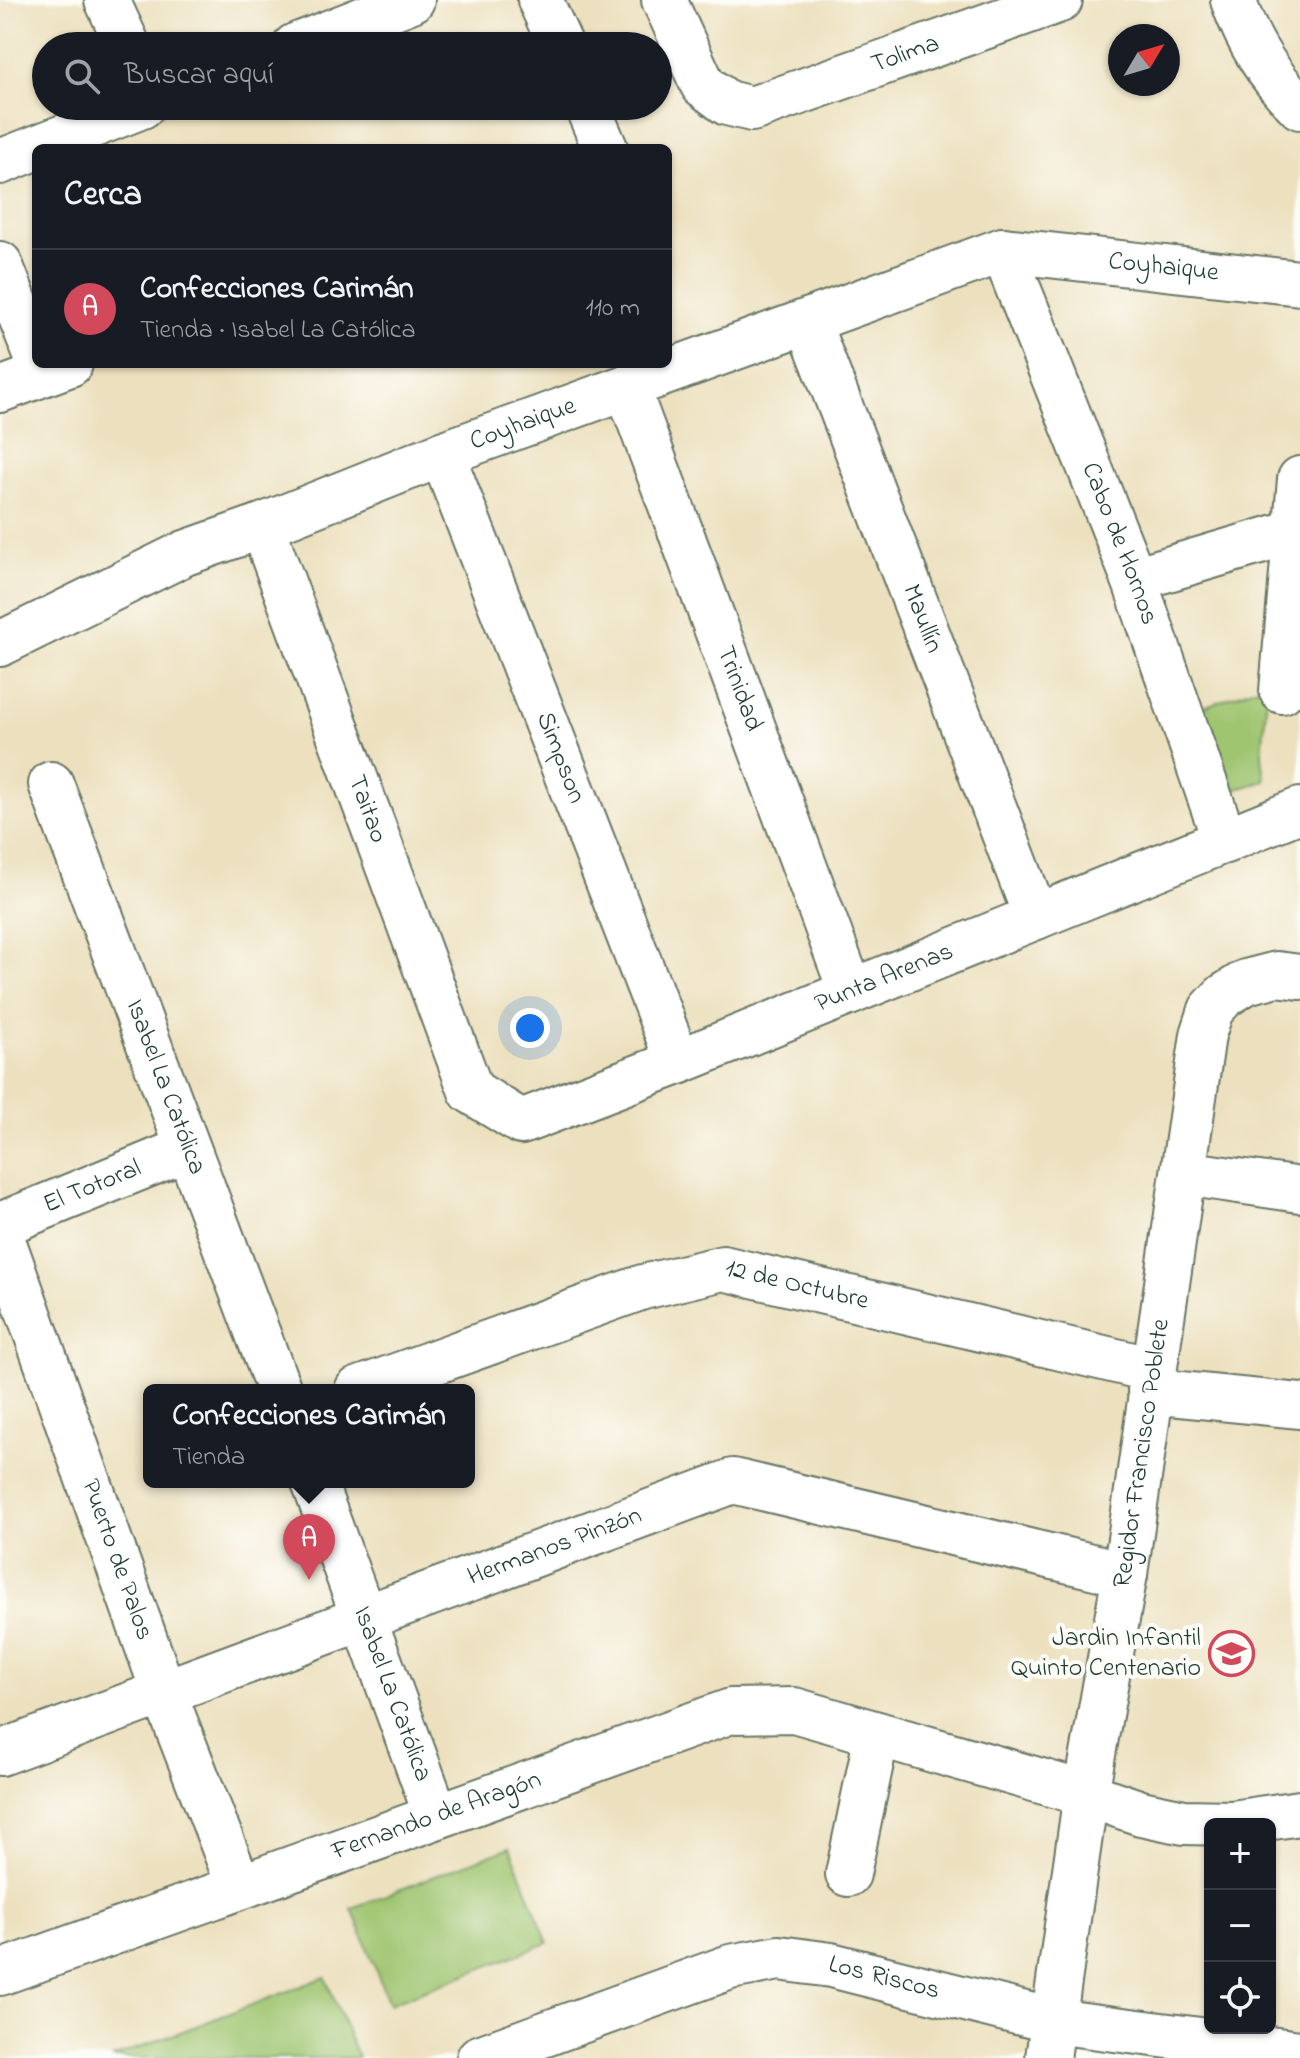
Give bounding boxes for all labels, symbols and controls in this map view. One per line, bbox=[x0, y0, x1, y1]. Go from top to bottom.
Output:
north arrow bbox=[1108, 24, 1180, 96]
street label: Tolima bbox=[866, 25, 945, 84]
search box bbox=[32, 32, 672, 120]
icon: search bbox=[60, 54, 104, 98]
text: Buscar aquí bbox=[124, 54, 274, 98]
text: Cerca bbox=[64, 171, 142, 221]
street label: Coyhaique bbox=[1106, 243, 1221, 293]
text: Confecciones Carimán bbox=[140, 268, 413, 312]
text: A bbox=[82, 290, 98, 328]
text: 110 m bbox=[586, 290, 640, 328]
text: Tienda · Isabel La Católica bbox=[140, 312, 415, 350]
street label: Coyhaique bbox=[465, 388, 582, 461]
street label: Cabo de Hornos bbox=[1071, 457, 1168, 630]
street label: Maullín bbox=[891, 579, 952, 659]
street label: Trinidad bbox=[706, 641, 772, 737]
street label: Simpson bbox=[525, 707, 595, 809]
street label: Taitao bbox=[337, 770, 397, 849]
street label: Punta Arenas bbox=[809, 933, 959, 1023]
street label: Isabel La Católica bbox=[115, 994, 215, 1180]
your location bbox=[510, 1008, 550, 1048]
street label: El Totoral bbox=[38, 1150, 147, 1224]
street label: 12 de Octubre bbox=[721, 1250, 873, 1321]
street label: Regidor Francisco Poblete bbox=[1104, 1316, 1181, 1591]
popup bbox=[143, 1384, 475, 1488]
text: Confecciones Carimán bbox=[172, 1395, 446, 1439]
text: Tienda bbox=[172, 1439, 245, 1477]
street label: Puerto de Palos bbox=[71, 1474, 163, 1646]
street label: Hermanos Pinzón bbox=[462, 1497, 648, 1597]
pin: A bbox=[283, 1514, 335, 1580]
street label: Isabel La Católica bbox=[342, 1601, 441, 1787]
place label: Jardin Infantil Quinto Centenario bbox=[1011, 1620, 1201, 1688]
school or university icon: Jardin Infantil Quinto Centenario bbox=[1208, 1630, 1256, 1678]
street label: Fernando de Aragón bbox=[326, 1761, 547, 1872]
map controls bbox=[1204, 1818, 1276, 2034]
button: + bbox=[1204, 1818, 1276, 1890]
button: − bbox=[1204, 1890, 1276, 1962]
street label: Los Riscos bbox=[824, 1946, 944, 2011]
button: locate bbox=[1204, 1962, 1276, 2034]

